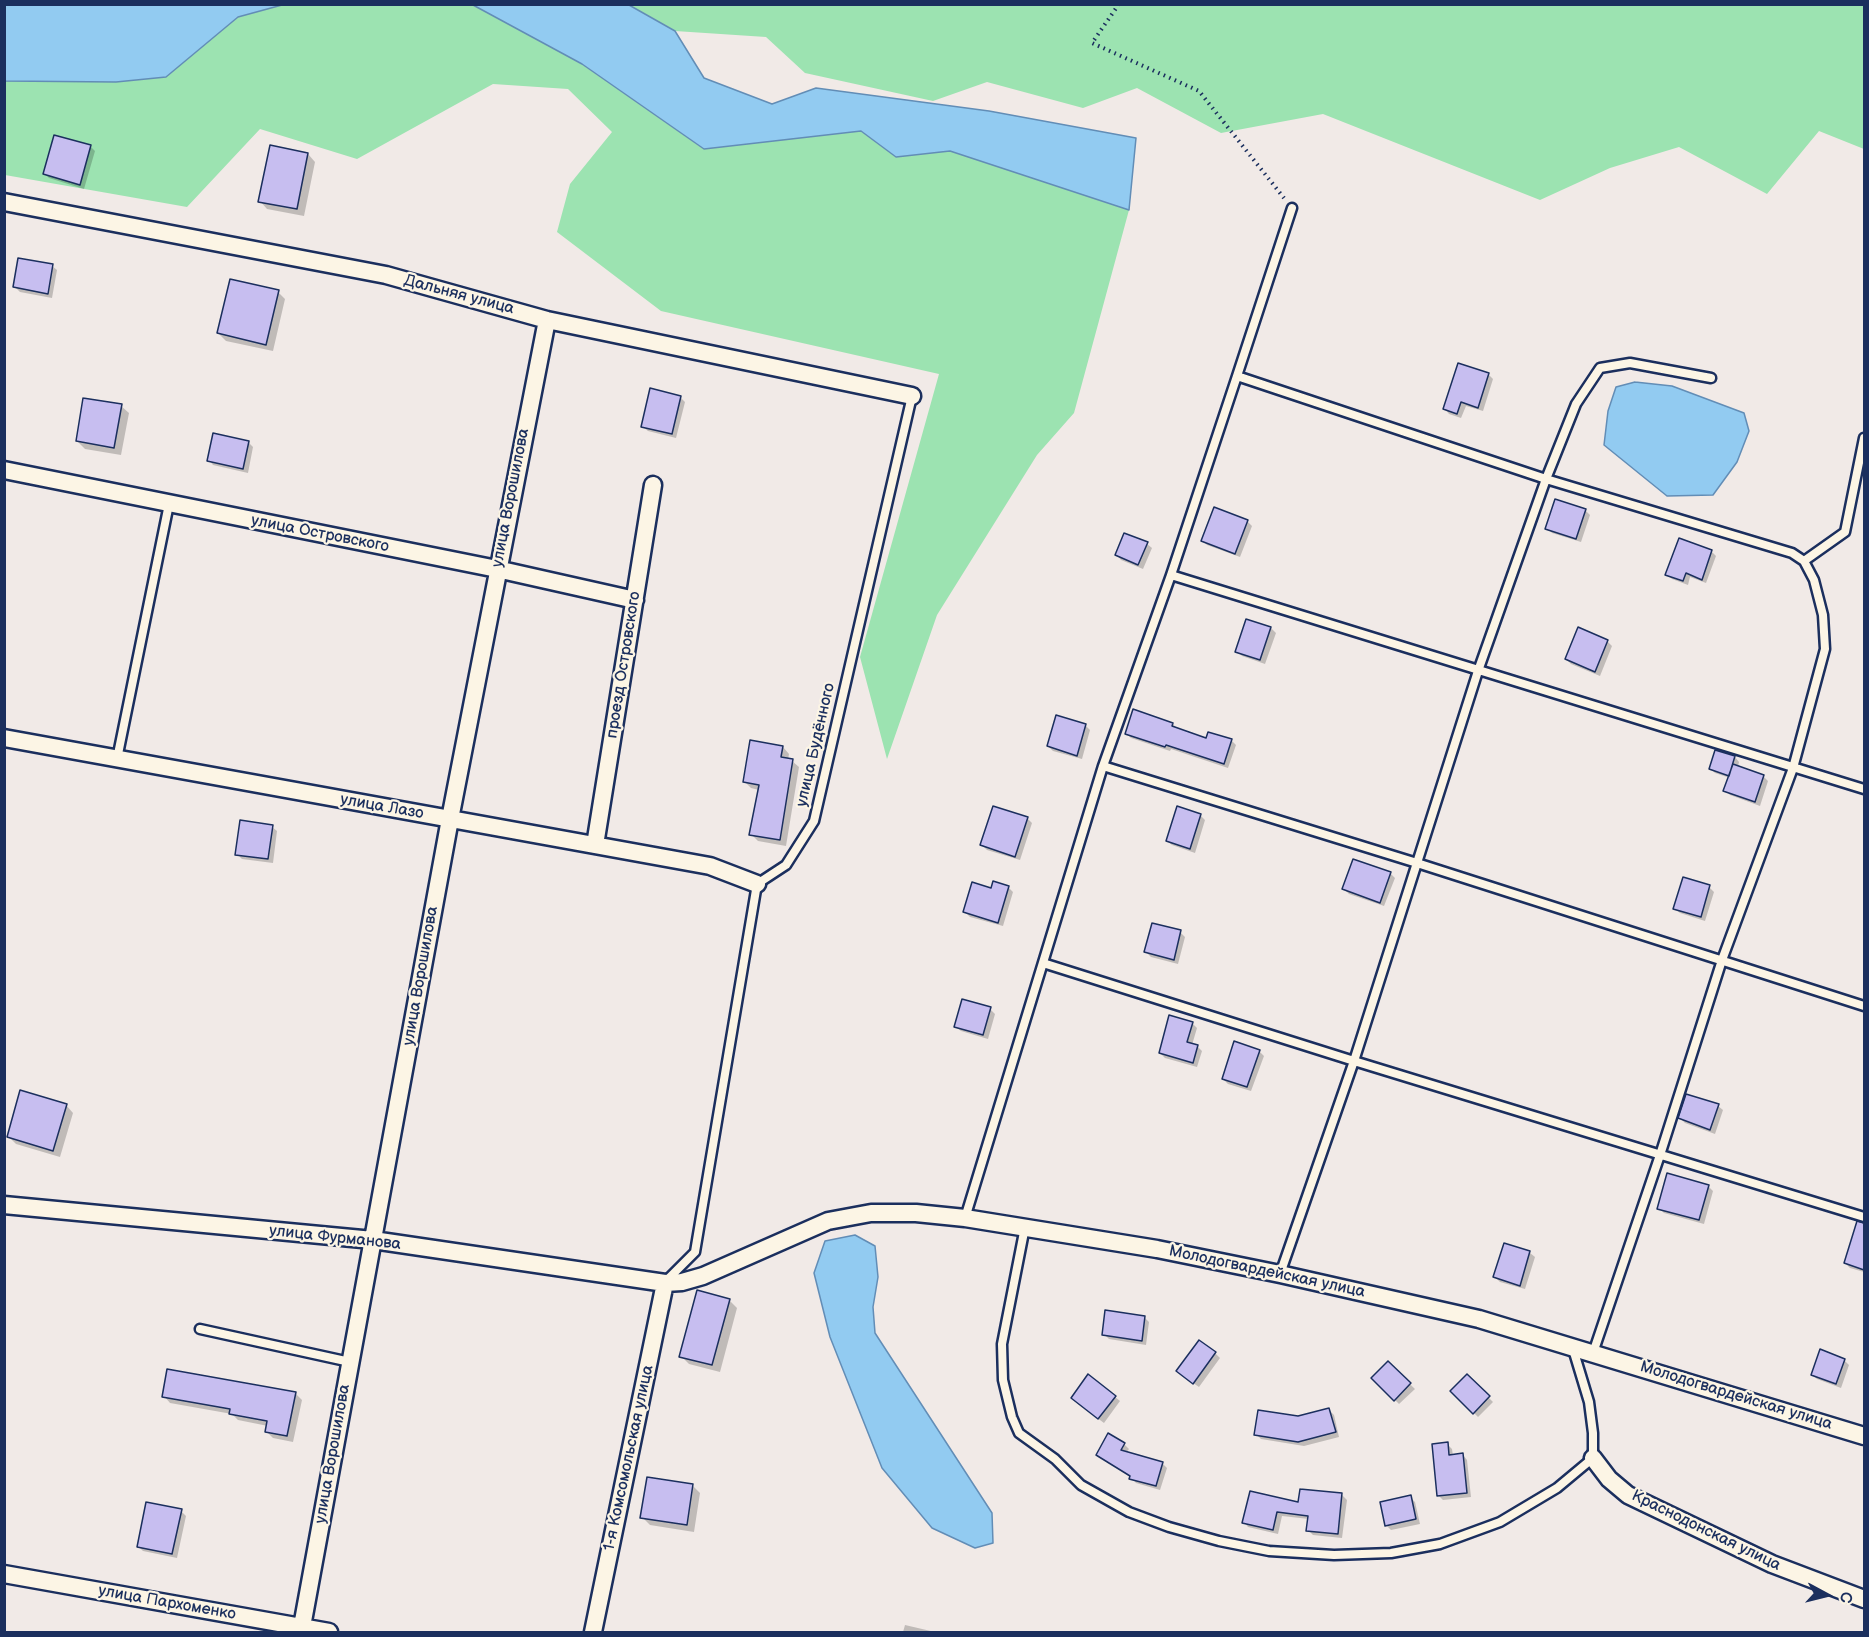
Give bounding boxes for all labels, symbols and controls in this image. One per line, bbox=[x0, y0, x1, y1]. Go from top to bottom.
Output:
street label: Дальняя улица bbox=[402, 271, 516, 319]
street label: улица Ворошилова bbox=[488, 427, 534, 569]
street label: улица Островского bbox=[250, 511, 390, 557]
street label: проезд Островского bbox=[603, 590, 645, 740]
street label: улица Будённого bbox=[792, 681, 840, 809]
street label: улица Лазо bbox=[339, 790, 425, 824]
street label: улица Ворошилова bbox=[399, 905, 443, 1047]
street label: улица Фурманова bbox=[268, 1222, 402, 1254]
street label: Молодогвардейская улица bbox=[1167, 1242, 1367, 1302]
street label: Молодогвардейская улица bbox=[1638, 1358, 1834, 1434]
street label: 1-я Комсомольская улица bbox=[600, 1363, 658, 1553]
street label: улица Ворошилова bbox=[311, 1383, 355, 1525]
street label: Краснодонская улица bbox=[1628, 1486, 1784, 1576]
north arrow bbox=[1797, 1565, 1857, 1625]
street label: улица Пархоменко bbox=[97, 1581, 237, 1625]
text: С bbox=[1835, 1591, 1855, 1604]

